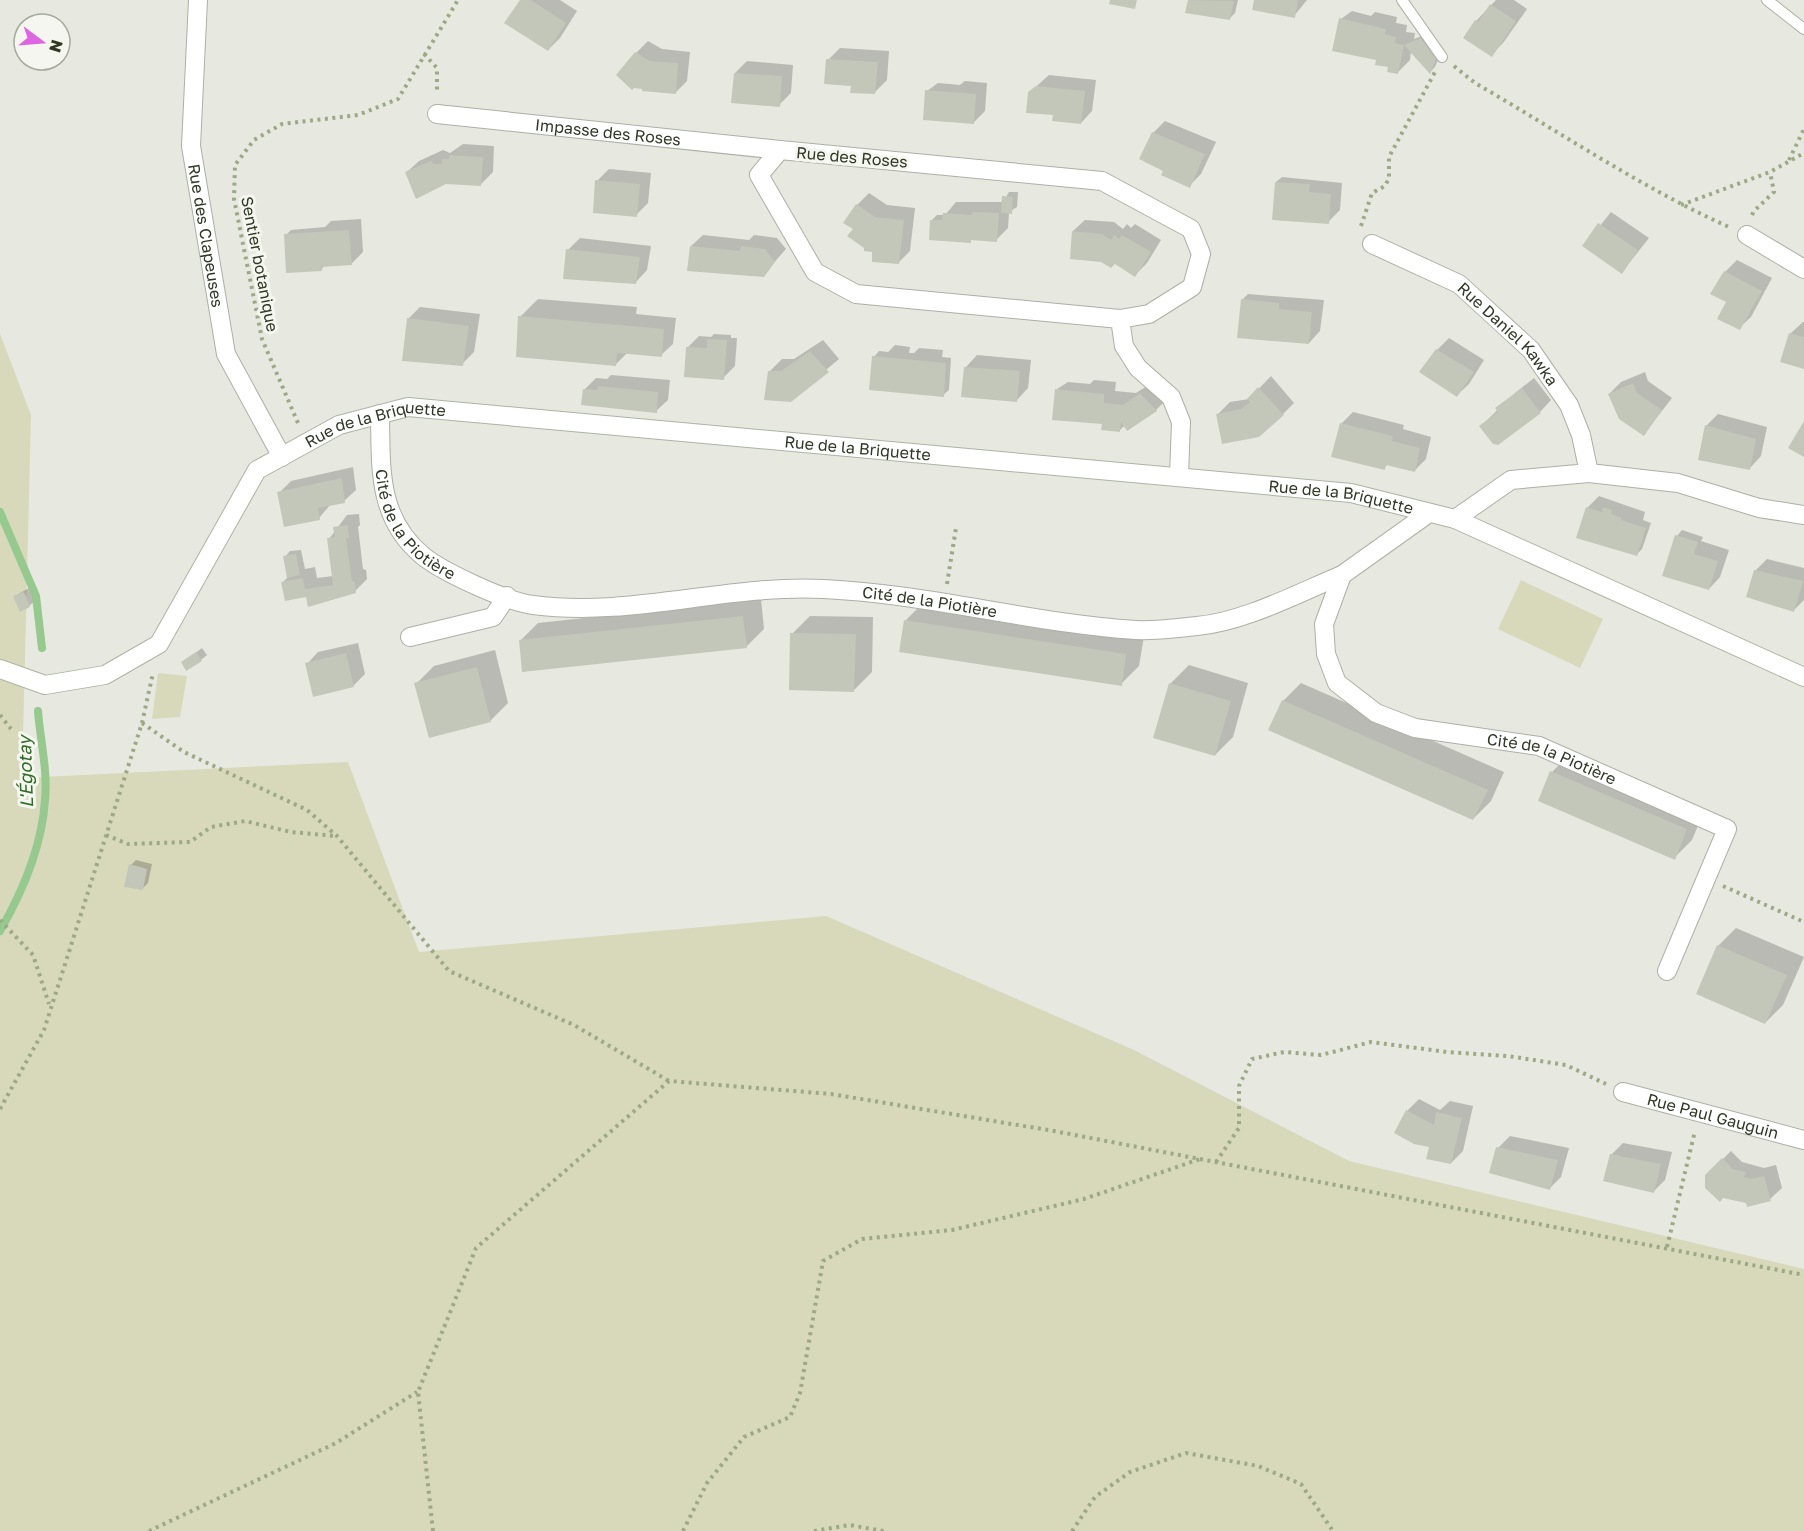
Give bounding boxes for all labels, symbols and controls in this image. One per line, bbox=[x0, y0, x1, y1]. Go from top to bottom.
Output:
north arrow bbox=[12, 12, 72, 72]
text: N bbox=[45, 38, 68, 55]
street label: Impasse des Roses bbox=[534, 114, 682, 150]
street label: Rue des Roses bbox=[795, 142, 909, 172]
street label: Rue des Clapeuses bbox=[184, 162, 228, 309]
street label: Sentier botanique bbox=[237, 195, 283, 333]
street label: Rue Daniel Kawka bbox=[1454, 278, 1563, 389]
street label: Rue de la Briquette bbox=[301, 397, 447, 452]
street label: Rue de la Briquette bbox=[784, 431, 932, 465]
street label: Cité de la Piotière bbox=[372, 468, 459, 584]
street label: Rue de la Briquette bbox=[1268, 476, 1416, 518]
street label: Cité de la Piotière bbox=[861, 582, 998, 621]
street label: Cité de la Piotière bbox=[1486, 729, 1619, 789]
water label: L'Égotay bbox=[13, 733, 37, 808]
street label: Rue Paul Gauguin bbox=[1645, 1089, 1781, 1143]

